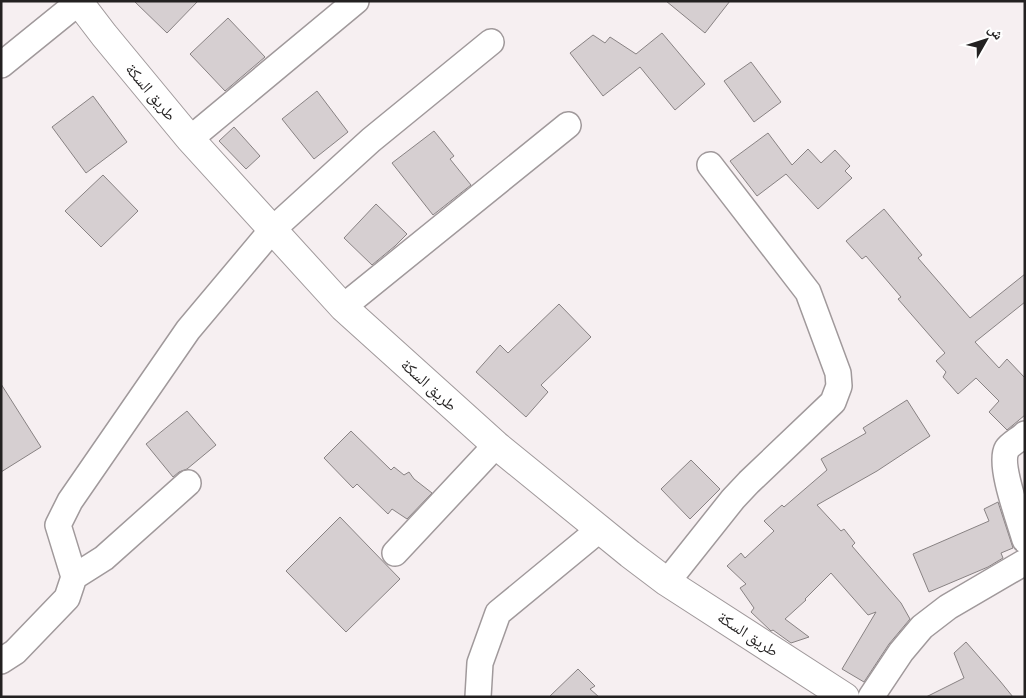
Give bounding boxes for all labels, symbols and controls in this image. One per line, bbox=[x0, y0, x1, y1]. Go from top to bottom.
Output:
north arrow bbox=[961, 15, 1011, 65]
text: ش bbox=[984, 20, 1008, 43]
street label: طريق السكة bbox=[121, 60, 180, 125]
street label: طريق السكة bbox=[396, 355, 461, 416]
street label: طريق السكة bbox=[713, 607, 782, 662]

